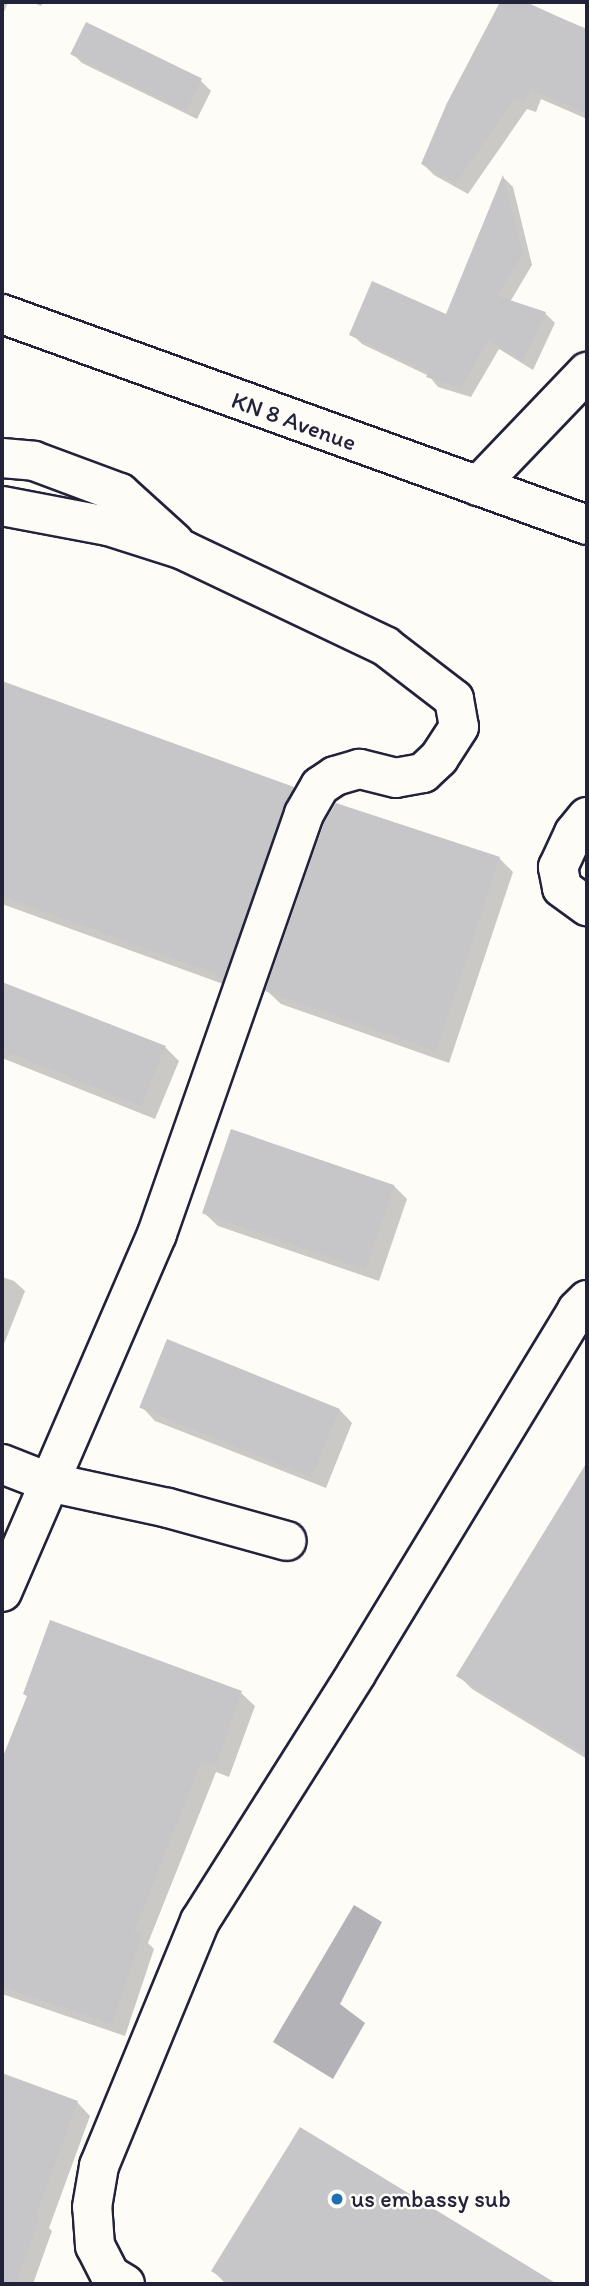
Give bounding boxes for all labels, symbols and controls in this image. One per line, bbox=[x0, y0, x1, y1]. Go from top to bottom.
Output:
street label: KN 8 Avenue bbox=[228, 385, 360, 457]
place label: us embassy sub bbox=[351, 2185, 511, 2213]
marker: us embassy sub bbox=[329, 2191, 345, 2207]

